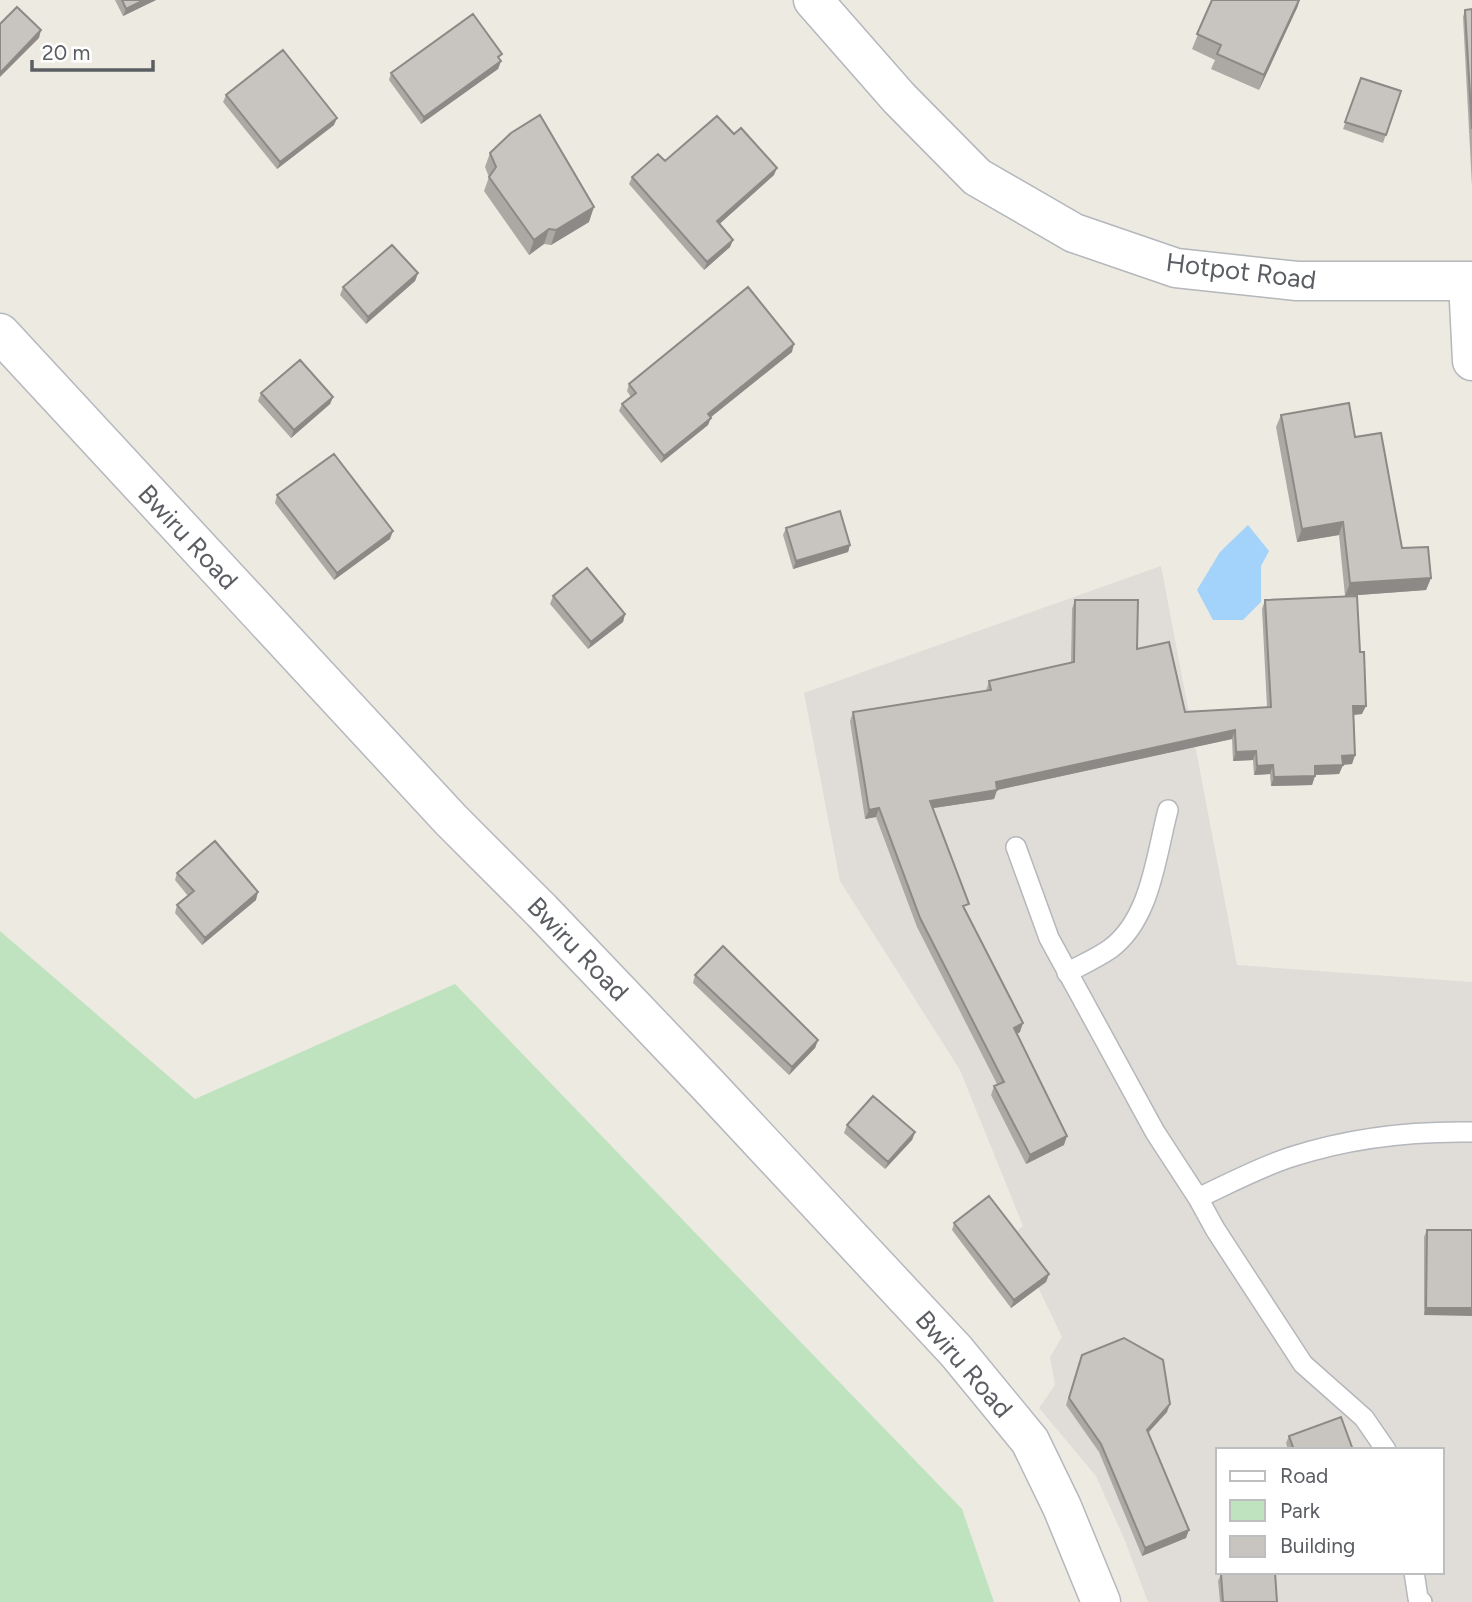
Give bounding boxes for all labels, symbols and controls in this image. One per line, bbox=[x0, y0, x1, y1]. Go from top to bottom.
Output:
scale bar bbox=[32, 28, 152, 72]
text: 20 m bbox=[42, 40, 90, 65]
street label: Hotpot Road bbox=[1164, 246, 1318, 296]
street label: Bwiru Road bbox=[131, 478, 245, 596]
street label: Bwiru Road bbox=[521, 890, 635, 1008]
street label: Bwiru Road bbox=[909, 1304, 1019, 1424]
legend bbox=[1216, 1448, 1444, 1574]
text: Road bbox=[1280, 1463, 1328, 1488]
text: Park bbox=[1280, 1498, 1321, 1523]
text: Building bbox=[1280, 1533, 1355, 1558]

